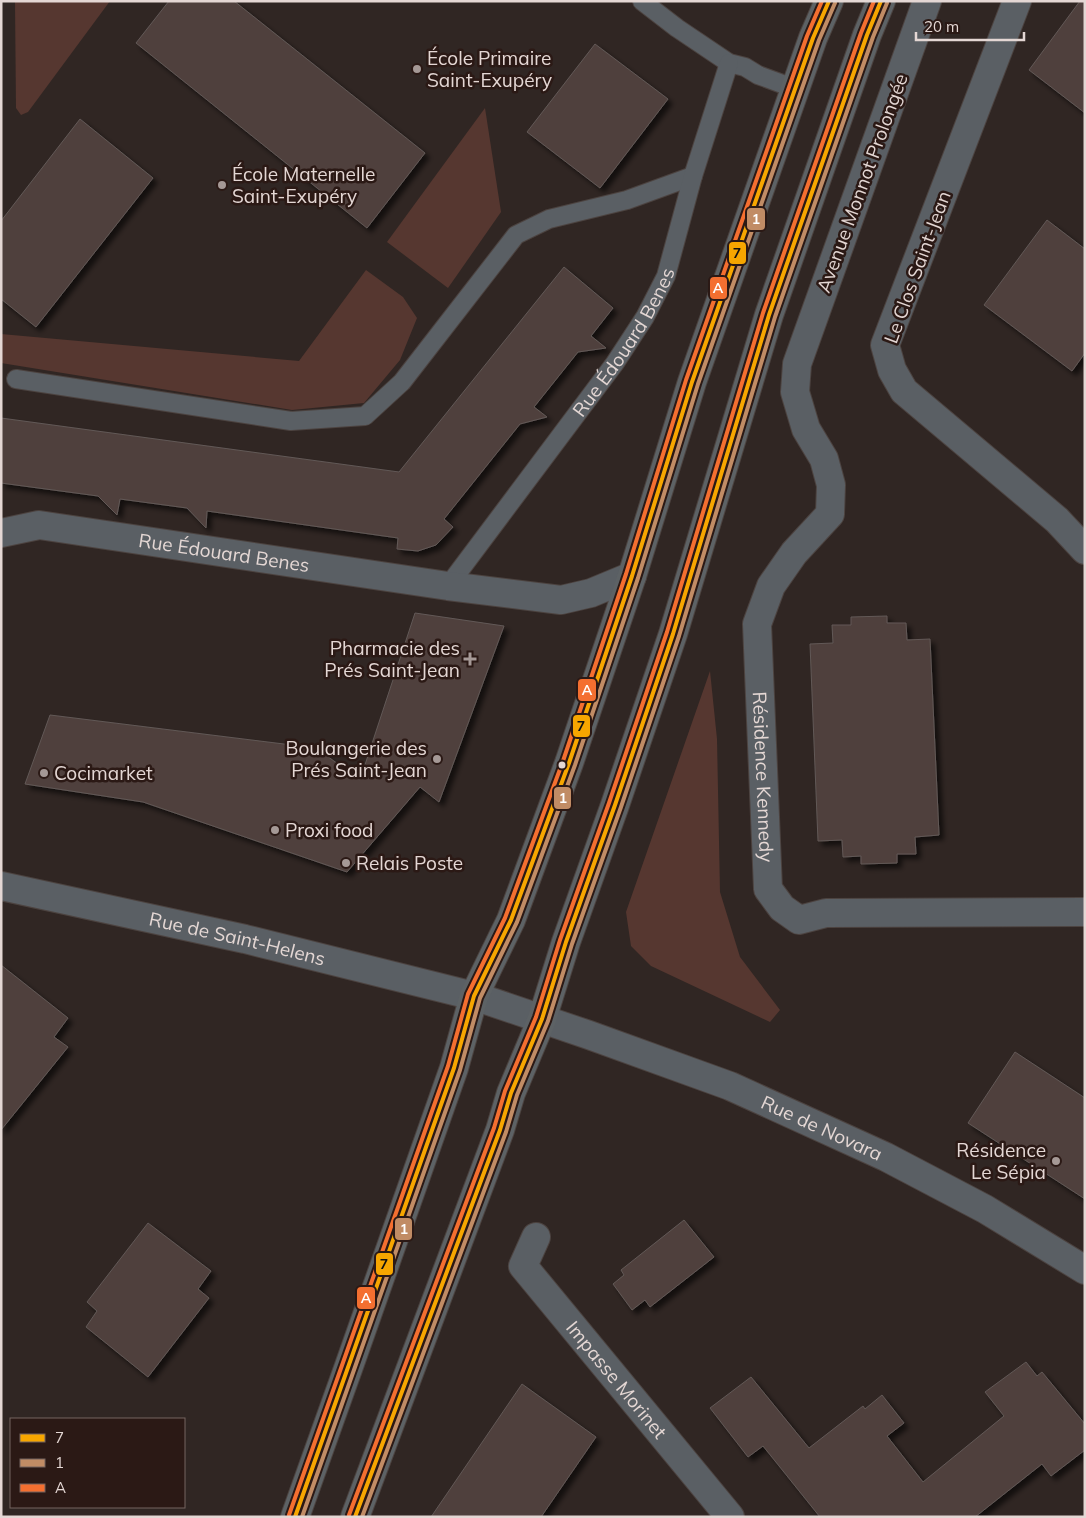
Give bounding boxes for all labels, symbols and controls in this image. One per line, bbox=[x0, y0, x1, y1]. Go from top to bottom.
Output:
scale bar bbox=[916, 10, 1024, 42]
text: 20 m bbox=[924, 17, 959, 36]
place label: École Primaire Saint-Exupéry bbox=[427, 46, 552, 92]
marker: École Primaire Saint-Exupéry bbox=[411, 63, 423, 75]
street label: Avenue Monnot Prolongée bbox=[811, 70, 913, 296]
place label: École Maternelle Saint-Exupéry bbox=[232, 162, 375, 208]
marker: École Maternelle Saint-Exupéry bbox=[216, 179, 228, 191]
street label: Le Clos Saint-Jean bbox=[878, 188, 956, 346]
line badge: 1 bbox=[746, 207, 766, 231]
text: 1 bbox=[752, 210, 760, 228]
line badge: 7 bbox=[728, 241, 747, 265]
text: 7 bbox=[733, 244, 741, 262]
street label: Rue Édouard Benes bbox=[567, 265, 680, 421]
line badge: A bbox=[709, 276, 728, 300]
text: A bbox=[713, 279, 724, 297]
street label: Rue Édouard Benes bbox=[137, 528, 311, 577]
place label: Pharmacie des Prés Saint-Jean bbox=[324, 636, 460, 682]
marker: Pharmacie des Prés Saint-Jean bbox=[464, 653, 476, 665]
line badge: A bbox=[577, 678, 597, 702]
text: A bbox=[582, 681, 593, 699]
street label: Résidence Kennedy bbox=[748, 691, 779, 863]
line badge: 7 bbox=[572, 714, 591, 738]
text: 7 bbox=[577, 717, 585, 735]
place label: Boulangerie des Prés Saint-Jean bbox=[286, 736, 427, 782]
marker: Boulangerie des Prés Saint-Jean bbox=[431, 753, 443, 765]
unlabelled marker bbox=[557, 760, 567, 770]
place label: Cocimarket bbox=[54, 761, 153, 785]
marker: Cocimarket bbox=[38, 767, 50, 779]
line badge: 1 bbox=[553, 786, 572, 810]
text: 1 bbox=[559, 789, 567, 807]
place label: Proxi food bbox=[285, 818, 374, 842]
marker: Proxi food bbox=[269, 824, 281, 836]
place label: Relais Poste bbox=[356, 851, 463, 875]
marker: Relais Poste bbox=[340, 857, 352, 869]
street label: Rue de Saint-Helens bbox=[147, 907, 328, 971]
street label: Rue de Novara bbox=[757, 1090, 886, 1166]
place label: Résidence Le Sépia bbox=[956, 1138, 1046, 1184]
marker: Résidence Le Sépia bbox=[1050, 1155, 1062, 1167]
line badge: 1 bbox=[394, 1217, 413, 1241]
text: 1 bbox=[400, 1220, 408, 1238]
line badge: 7 bbox=[375, 1252, 394, 1276]
text: 7 bbox=[380, 1255, 388, 1273]
line badge: A bbox=[356, 1286, 376, 1310]
text: A bbox=[361, 1289, 372, 1307]
street label: Impasse Morinet bbox=[561, 1316, 672, 1444]
legend bbox=[10, 1418, 185, 1508]
text: 7 bbox=[55, 1428, 64, 1447]
text: 1 bbox=[55, 1453, 64, 1472]
text: A bbox=[55, 1478, 66, 1497]

